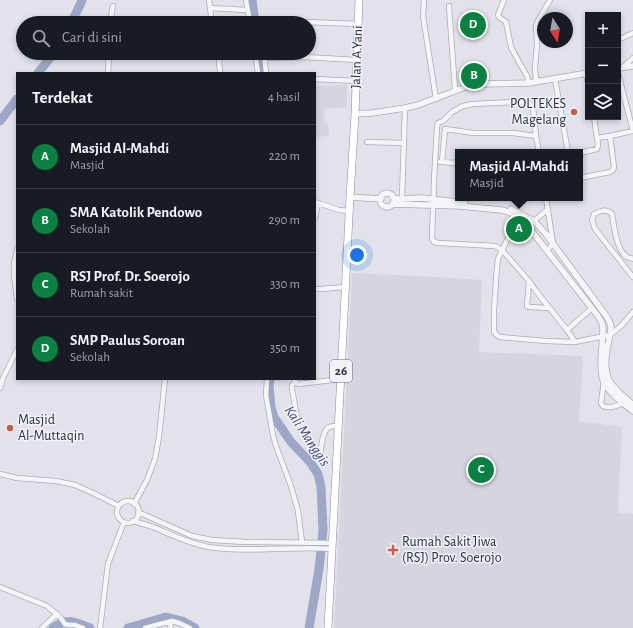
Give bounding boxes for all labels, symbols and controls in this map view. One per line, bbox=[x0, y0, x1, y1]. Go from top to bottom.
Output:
pin: D bbox=[460, 10, 486, 40]
north arrow bbox=[537, 12, 573, 48]
map controls bbox=[585, 12, 621, 120]
button: + bbox=[585, 12, 621, 48]
search box bbox=[16, 16, 316, 60]
street label: Jalan A.Yani bbox=[349, 25, 365, 89]
icon: search bbox=[30, 27, 52, 49]
text: Cari di sini bbox=[62, 30, 122, 45]
button: − bbox=[585, 48, 621, 84]
pin: B bbox=[461, 61, 487, 91]
button: layers bbox=[585, 84, 621, 120]
text: Terdekat bbox=[32, 89, 92, 106]
text: 4 hasil bbox=[268, 91, 300, 104]
place label: POLTEKES Magelang bbox=[510, 97, 566, 127]
marker: POLTEKES Magelang bbox=[569, 107, 579, 117]
text: Masjid Al-Mahdi bbox=[70, 141, 169, 156]
popup bbox=[455, 149, 583, 201]
text: A bbox=[41, 150, 49, 163]
text: 220 m bbox=[269, 150, 300, 163]
text: Masjid bbox=[70, 159, 104, 172]
text: Masjid Al-Mahdi bbox=[469, 159, 569, 174]
text: Masjid bbox=[469, 177, 504, 190]
text: SMA Katolik Pendowo bbox=[70, 205, 202, 220]
text: B bbox=[41, 214, 49, 227]
text: 290 m bbox=[269, 214, 300, 227]
pin: A bbox=[506, 214, 532, 244]
text: Sekolah bbox=[70, 223, 110, 236]
your location bbox=[347, 245, 367, 265]
text: RSJ Prof. Dr. Soerojo bbox=[70, 269, 190, 284]
text: C bbox=[42, 278, 48, 291]
text: 330 m bbox=[270, 278, 300, 291]
text: Rumah sakit bbox=[70, 287, 133, 300]
text: SMP Paulus Soroan bbox=[70, 333, 185, 348]
text: D bbox=[41, 342, 49, 355]
text: 350 m bbox=[270, 342, 300, 355]
text: Sekolah bbox=[70, 351, 110, 364]
road number: 26 bbox=[330, 360, 352, 382]
water label: Kali Manggis bbox=[281, 403, 333, 469]
place label: Masjid Al-Muttaqin bbox=[18, 413, 84, 443]
marker: Masjid Al-Muttaqin bbox=[5, 423, 15, 433]
pin: C bbox=[468, 455, 494, 485]
place label: Rumah Sakit Jiwa (RSJ) Prov. Soerojo bbox=[402, 535, 502, 565]
marker: Rumah Sakit Jiwa (RSJ) Prov. Soerojo bbox=[387, 544, 399, 556]

